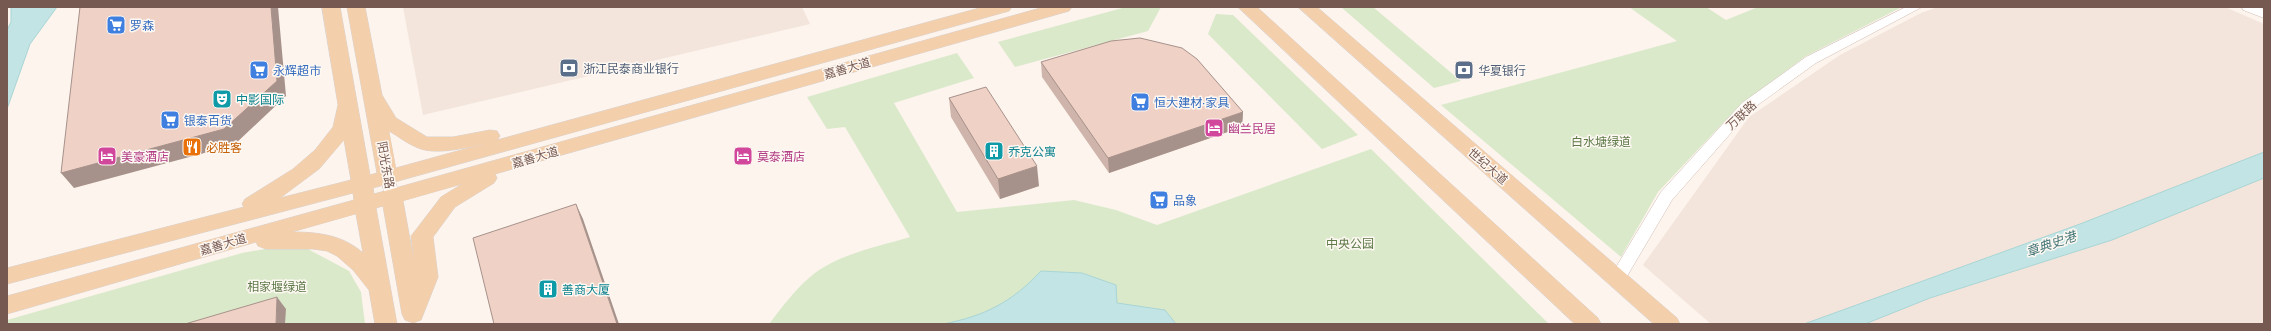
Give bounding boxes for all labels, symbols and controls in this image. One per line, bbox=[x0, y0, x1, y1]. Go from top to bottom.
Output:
supermarket icon: 罗森 bbox=[105, 14, 127, 36]
place label: 罗森 bbox=[130, 18, 154, 33]
street label: 嘉善大道 bbox=[822, 54, 872, 82]
bank icon: 浙江民泰商业银行 bbox=[558, 57, 580, 79]
supermarket icon: 永辉超市 bbox=[248, 59, 270, 81]
bank icon: 华夏银行 bbox=[1453, 59, 1475, 81]
place label: 浙江民泰商业银行 bbox=[583, 61, 679, 76]
place label: 永辉超市 bbox=[273, 63, 321, 78]
place label: 华夏银行 bbox=[1478, 63, 1526, 78]
theatre icon: 中影国际 bbox=[211, 88, 233, 110]
supermarket icon: 恒大建材·家具 bbox=[1129, 91, 1151, 113]
place label: 中影国际 bbox=[236, 92, 284, 107]
place label: 恒大建材·家具 bbox=[1154, 95, 1229, 110]
street label: 万联路 bbox=[1723, 97, 1759, 133]
supermarket icon: 银泰百货 bbox=[159, 109, 181, 131]
place label: 银泰百货 bbox=[184, 113, 232, 128]
hotel icon: 幽兰民居 bbox=[1203, 117, 1225, 139]
place label: 幽兰民居 bbox=[1228, 121, 1276, 136]
park label: 白水塘绿道 bbox=[1571, 134, 1631, 149]
restaurant icon: 必胜客 bbox=[181, 136, 203, 158]
place label: 必胜客 bbox=[206, 140, 242, 155]
street label: 阳光东路 bbox=[374, 140, 398, 190]
building icon: 乔克公寓 bbox=[983, 140, 1005, 162]
street label: 嘉善大道 bbox=[510, 143, 560, 171]
place label: 乔克公寓 bbox=[1008, 144, 1056, 159]
hotel icon: 美豪酒店 bbox=[96, 145, 118, 167]
hotel icon: 莫泰酒店 bbox=[732, 145, 754, 167]
street label: 世纪大道 bbox=[1465, 145, 1511, 187]
place label: 美豪酒店 bbox=[121, 149, 169, 164]
place label: 莫泰酒店 bbox=[757, 149, 805, 164]
supermarket icon: 品象 bbox=[1148, 189, 1170, 211]
place label: 品象 bbox=[1173, 193, 1197, 208]
water label: 章典史港 bbox=[2024, 227, 2080, 261]
street label: 嘉善大道 bbox=[198, 230, 248, 258]
park label: 中央公园 bbox=[1326, 236, 1374, 251]
building icon: 善商大厦 bbox=[537, 278, 559, 300]
park label: 相家堰绿道 bbox=[247, 279, 307, 294]
place label: 善商大厦 bbox=[562, 282, 610, 297]

